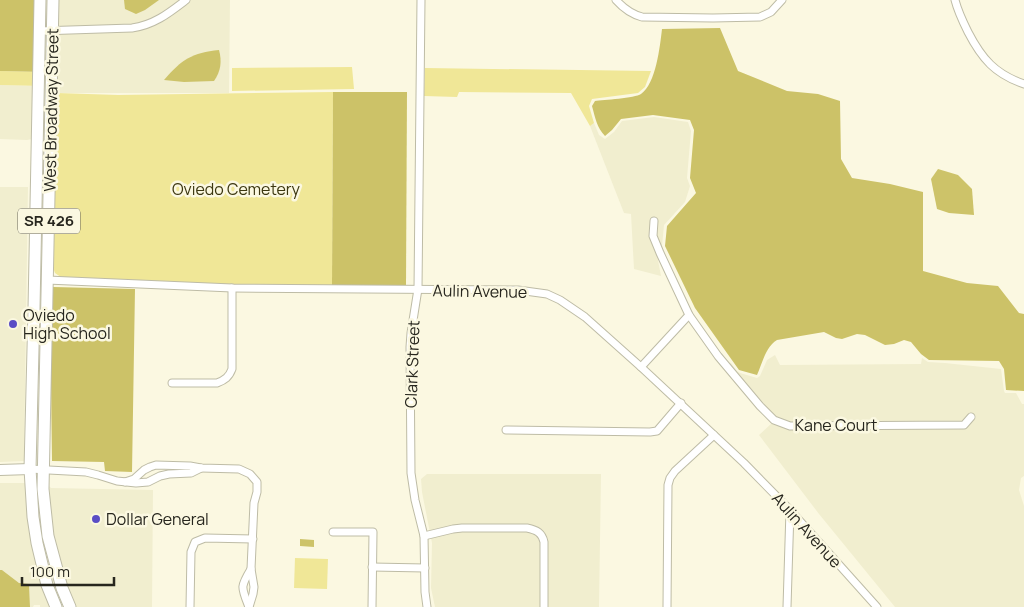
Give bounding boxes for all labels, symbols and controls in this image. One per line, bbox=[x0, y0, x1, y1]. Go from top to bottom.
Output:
street label: West Broadway Street bbox=[39, 28, 63, 192]
park label: Oviedo Cemetery bbox=[172, 178, 301, 200]
road number: SR 426 bbox=[18, 208, 80, 234]
street label: Aulin Avenue bbox=[433, 279, 527, 303]
place label: Oviedo High School bbox=[23, 304, 111, 344]
marker: Oviedo High School bbox=[7, 318, 19, 330]
street label: Clark Street bbox=[399, 320, 425, 408]
street label: Kane Court bbox=[795, 414, 877, 436]
street label: Aulin Avenue bbox=[767, 487, 847, 573]
place label: Dollar General bbox=[106, 508, 209, 530]
marker: Dollar General bbox=[90, 513, 102, 525]
scale bar bbox=[22, 554, 115, 586]
text: 100 m bbox=[30, 561, 70, 582]

